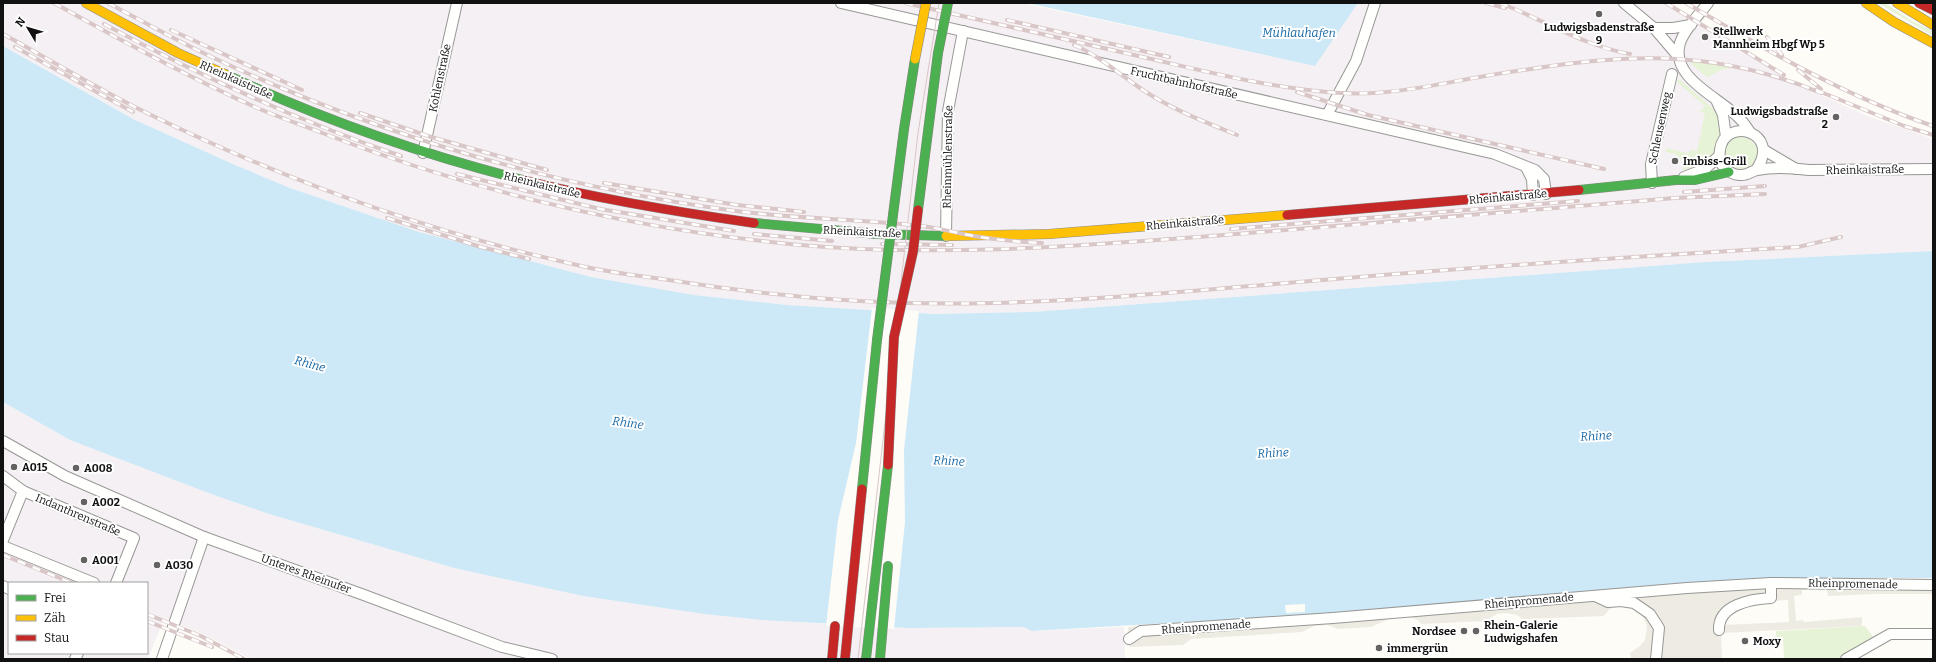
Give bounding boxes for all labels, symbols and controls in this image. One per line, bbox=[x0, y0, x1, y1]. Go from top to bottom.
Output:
north arrow bbox=[8, 8, 48, 48]
marker: Ludwigsbadenstraße 9 bbox=[1594, 9, 1604, 19]
text: N bbox=[13, 14, 29, 30]
place label: Ludwigsbadenstraße 9 bbox=[1544, 21, 1654, 47]
place label: Stellwerk Mannheim Hbgf Wp 5 bbox=[1713, 25, 1825, 51]
water label: Mühlauhafen bbox=[1262, 26, 1336, 40]
marker: Stellwerk Mannheim Hbgf Wp 5 bbox=[1700, 32, 1710, 42]
street label: Kohlenstraße bbox=[426, 43, 454, 113]
street label: Rheinkaistraße bbox=[198, 58, 274, 102]
street label: Fruchtbahnhofstraße bbox=[1129, 64, 1239, 102]
street label: Schleusenweg bbox=[1646, 91, 1674, 165]
street label: Rheinmühlenstraße bbox=[941, 105, 955, 209]
place label: Ludwigsbadstraße 2 bbox=[1731, 105, 1828, 131]
marker: Ludwigsbadstraße 2 bbox=[1831, 112, 1841, 122]
place label: Imbiss-Grill bbox=[1683, 155, 1747, 168]
marker: Imbiss-Grill bbox=[1670, 156, 1680, 166]
street label: Rheinkaistraße bbox=[1826, 163, 1904, 177]
street label: Rheinkaistraße bbox=[502, 169, 582, 201]
street label: Rheinkaistraße bbox=[1468, 187, 1548, 207]
street label: Rheinkaistraße bbox=[1145, 213, 1225, 233]
street label: Rheinkaistraße bbox=[823, 223, 901, 241]
water label: Rhine bbox=[293, 353, 327, 375]
water label: Rhine bbox=[611, 414, 645, 432]
water label: Rhine bbox=[1580, 428, 1612, 444]
water label: Rhine bbox=[1257, 445, 1289, 461]
water label: Rhine bbox=[933, 453, 965, 469]
place label: A015 bbox=[22, 461, 48, 474]
marker: A015 bbox=[9, 462, 19, 472]
place label: A008 bbox=[84, 462, 113, 475]
marker: A008 bbox=[71, 463, 81, 473]
street label: Indanthrenstraße bbox=[33, 491, 123, 539]
place label: A002 bbox=[92, 496, 120, 509]
marker: A002 bbox=[79, 497, 89, 507]
street label: Unteres Rheinufer bbox=[259, 552, 353, 596]
place label: A001 bbox=[92, 554, 119, 567]
marker: A001 bbox=[79, 555, 89, 565]
place label: A030 bbox=[165, 559, 193, 572]
marker: A030 bbox=[152, 560, 162, 570]
street label: Rheinpromenade bbox=[1808, 577, 1898, 591]
legend bbox=[8, 582, 148, 654]
text: Frei bbox=[44, 591, 66, 605]
street label: Rheinpromenade bbox=[1484, 591, 1574, 611]
text: Zäh bbox=[44, 611, 66, 625]
street label: Rheinpromenade bbox=[1161, 617, 1251, 637]
place label: Rhein-Galerie Ludwigshafen bbox=[1484, 619, 1558, 645]
place label: Nordsee bbox=[1412, 625, 1456, 638]
marker: Nordsee bbox=[1459, 626, 1469, 636]
marker: Rhein-Galerie Ludwigshafen bbox=[1471, 626, 1481, 636]
text: Stau bbox=[44, 631, 70, 645]
place label: Moxy bbox=[1753, 635, 1782, 648]
marker: Moxy bbox=[1740, 636, 1750, 646]
place label: immergrün bbox=[1387, 642, 1448, 655]
marker: immergrün bbox=[1374, 643, 1384, 653]

